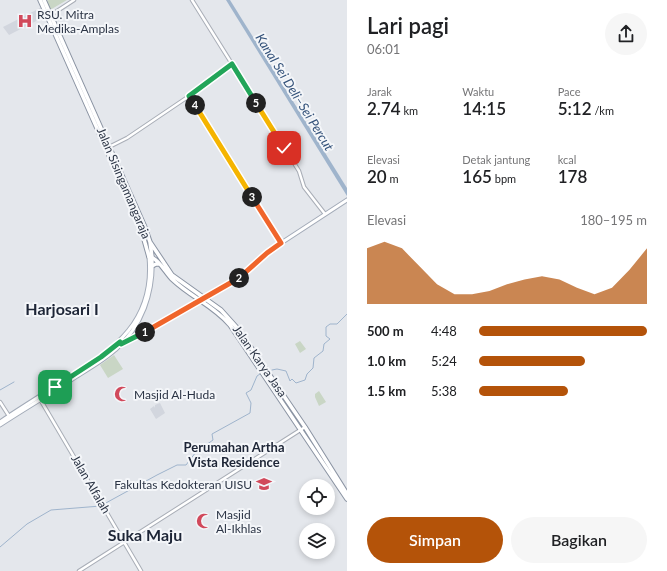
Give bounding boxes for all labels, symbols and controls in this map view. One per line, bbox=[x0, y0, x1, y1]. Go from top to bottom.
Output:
place label: RSU. Mitra Medika-Amplas bbox=[37, 7, 119, 36]
hospital icon: RSU. Mitra Medika-Amplas bbox=[16, 12, 34, 30]
text: Lari pagi bbox=[367, 12, 449, 39]
button: share bbox=[605, 13, 647, 55]
water label: Kanal Sei Deli–Sei Percut bbox=[252, 30, 338, 154]
text: 06:01 bbox=[367, 41, 400, 57]
text: Jarak bbox=[367, 85, 392, 98]
text: Waktu bbox=[462, 85, 494, 98]
text: Pace bbox=[558, 85, 581, 98]
pin: 5 bbox=[246, 93, 266, 113]
pin: 4 bbox=[185, 95, 205, 115]
text: 5 bbox=[253, 96, 259, 109]
text: 4 bbox=[192, 98, 198, 111]
text: 2.74 bbox=[367, 98, 401, 119]
text: 14:15 bbox=[462, 98, 506, 119]
text: 5:12 bbox=[558, 98, 592, 119]
text: km bbox=[401, 104, 418, 117]
text: /km bbox=[592, 104, 614, 117]
street label: Jalan Sisingamangaraja bbox=[94, 125, 154, 241]
pin bbox=[267, 131, 301, 165]
icon: check bbox=[273, 137, 295, 159]
text: Elevasi bbox=[367, 153, 400, 166]
text: Detak jantung bbox=[462, 153, 530, 166]
text: kcal bbox=[558, 153, 576, 166]
text: 20 bbox=[367, 166, 387, 187]
text: 165 bbox=[462, 166, 492, 187]
text: 178 bbox=[558, 166, 587, 187]
text: m bbox=[387, 172, 399, 185]
text: bpm bbox=[492, 172, 516, 185]
pin: 3 bbox=[242, 187, 262, 207]
text: 3 bbox=[249, 190, 255, 203]
text: Elevasi bbox=[367, 212, 406, 228]
text: 180–195 m bbox=[580, 212, 647, 228]
pin: 2 bbox=[229, 268, 249, 288]
text: 2 bbox=[236, 271, 242, 284]
district label: Harjosari I bbox=[25, 299, 99, 318]
pin: 1 bbox=[135, 322, 155, 342]
street label: Jalan Karya Jasa bbox=[230, 322, 290, 400]
text: 500 m bbox=[367, 323, 404, 339]
text: 4:48 bbox=[431, 323, 457, 339]
text: 1 bbox=[142, 325, 148, 338]
text: 1.0 km bbox=[367, 353, 406, 369]
text: 5:24 bbox=[431, 353, 457, 369]
pin bbox=[38, 370, 72, 404]
icon: arrive bbox=[44, 376, 66, 398]
text: 1.5 km bbox=[367, 383, 406, 399]
text: 5:38 bbox=[431, 383, 457, 399]
mosque icon: Masjid Al-Huda bbox=[113, 385, 131, 403]
place label: Masjid Al-Huda bbox=[134, 387, 215, 402]
district label: Perumahan Artha Vista Residence bbox=[184, 439, 284, 470]
street label: Jalan Alfalah bbox=[68, 452, 114, 516]
school or university icon: Fakultas Kedokteran UISU bbox=[255, 475, 273, 493]
place label: Fakultas Kedokteran UISU bbox=[114, 477, 252, 492]
map controls bbox=[299, 479, 335, 559]
button: locate bbox=[299, 479, 335, 515]
place label: Masjid Al-Ikhlas bbox=[216, 507, 261, 536]
mosque icon: Masjid Al-Ikhlas bbox=[195, 512, 213, 530]
button: Simpan bbox=[367, 517, 503, 563]
button: Bagikan bbox=[511, 517, 647, 563]
button: layers bbox=[299, 523, 335, 559]
district label: Suka Maju bbox=[108, 525, 182, 544]

